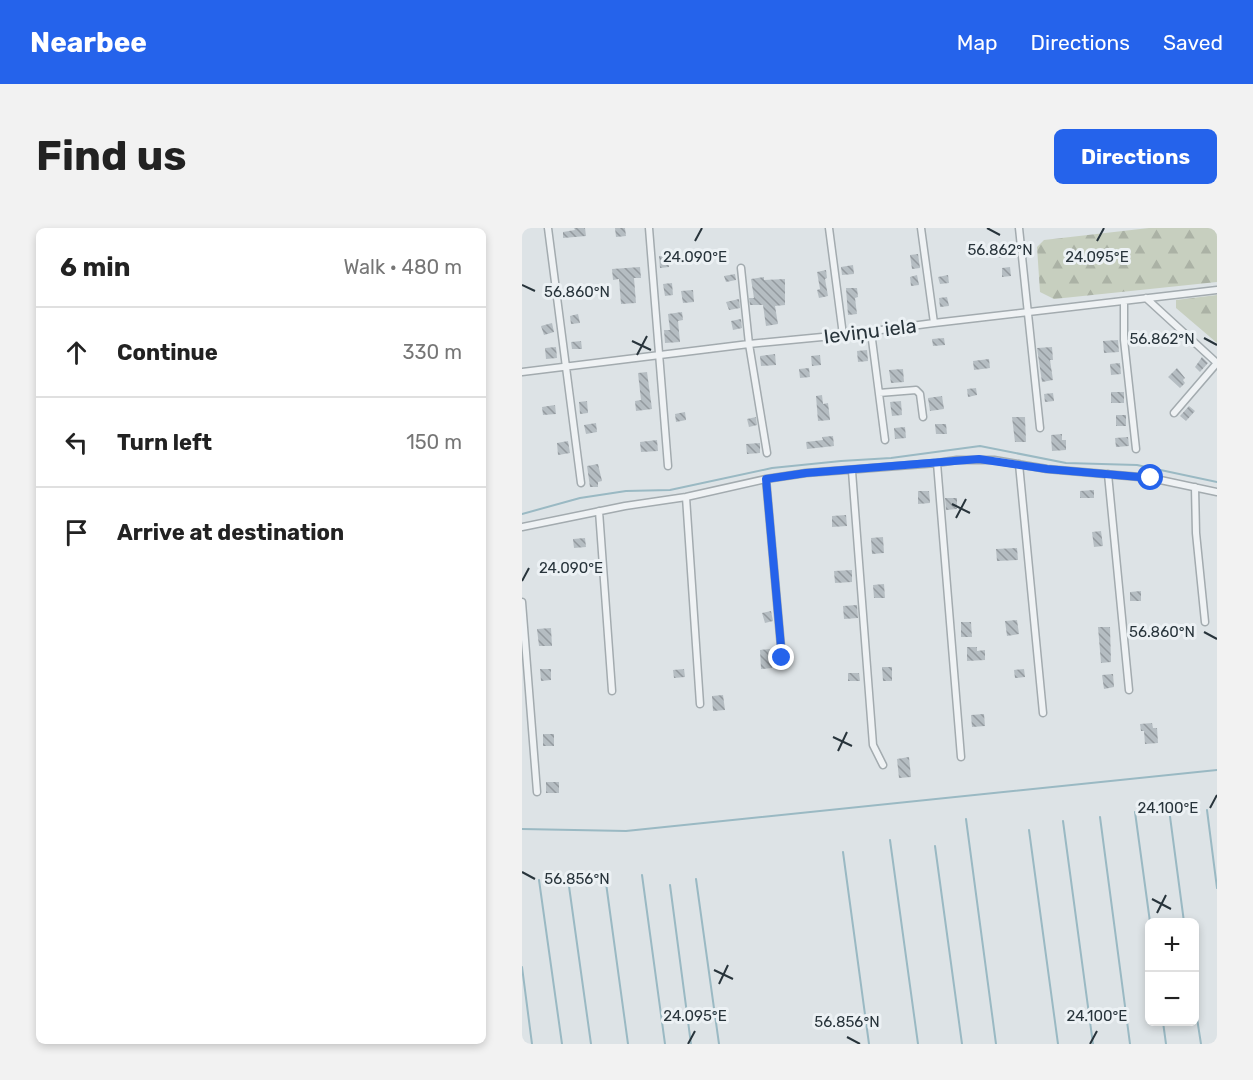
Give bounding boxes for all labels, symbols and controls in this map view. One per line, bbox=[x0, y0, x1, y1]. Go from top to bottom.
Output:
text: Nearbee bbox=[30, 26, 147, 59]
text: Map bbox=[957, 30, 998, 55]
text: Directions bbox=[1031, 30, 1130, 55]
text: Saved bbox=[1163, 30, 1223, 55]
button: Directions bbox=[1054, 129, 1217, 184]
text: Find us bbox=[36, 131, 187, 181]
text: 56.862°N bbox=[967, 241, 1033, 259]
text: 24.090°E bbox=[663, 248, 727, 266]
text: 24.095°E bbox=[1065, 248, 1129, 266]
text: 6 min bbox=[60, 252, 130, 283]
text: Walk · 480 m bbox=[343, 255, 462, 279]
text: 56.860°N bbox=[544, 283, 610, 301]
street label: Ieviņu iela bbox=[822, 313, 918, 349]
text: 56.862°N bbox=[1129, 330, 1195, 348]
icon: ahead bbox=[60, 336, 93, 369]
text: Continue bbox=[117, 339, 218, 366]
text: 330 m bbox=[403, 340, 462, 364]
icon: left bbox=[60, 426, 93, 459]
text: Turn left bbox=[117, 429, 212, 456]
text: 150 m bbox=[406, 430, 462, 454]
route start bbox=[1137, 464, 1163, 490]
icon: arrive bbox=[60, 516, 93, 549]
text: Arrive at destination bbox=[117, 519, 344, 546]
text: 24.090°E bbox=[539, 559, 603, 577]
text: 56.860°N bbox=[1129, 623, 1195, 641]
route end bbox=[768, 644, 794, 670]
text: 24.100°E bbox=[1138, 799, 1198, 817]
text: 56.856°N bbox=[544, 870, 610, 888]
map controls bbox=[1145, 918, 1199, 1026]
button: + bbox=[1145, 918, 1199, 972]
button: − bbox=[1145, 972, 1199, 1026]
text: 24.095°E bbox=[663, 1007, 727, 1025]
text: 24.100°E bbox=[1067, 1007, 1127, 1025]
text: 56.856°N bbox=[814, 1013, 880, 1031]

